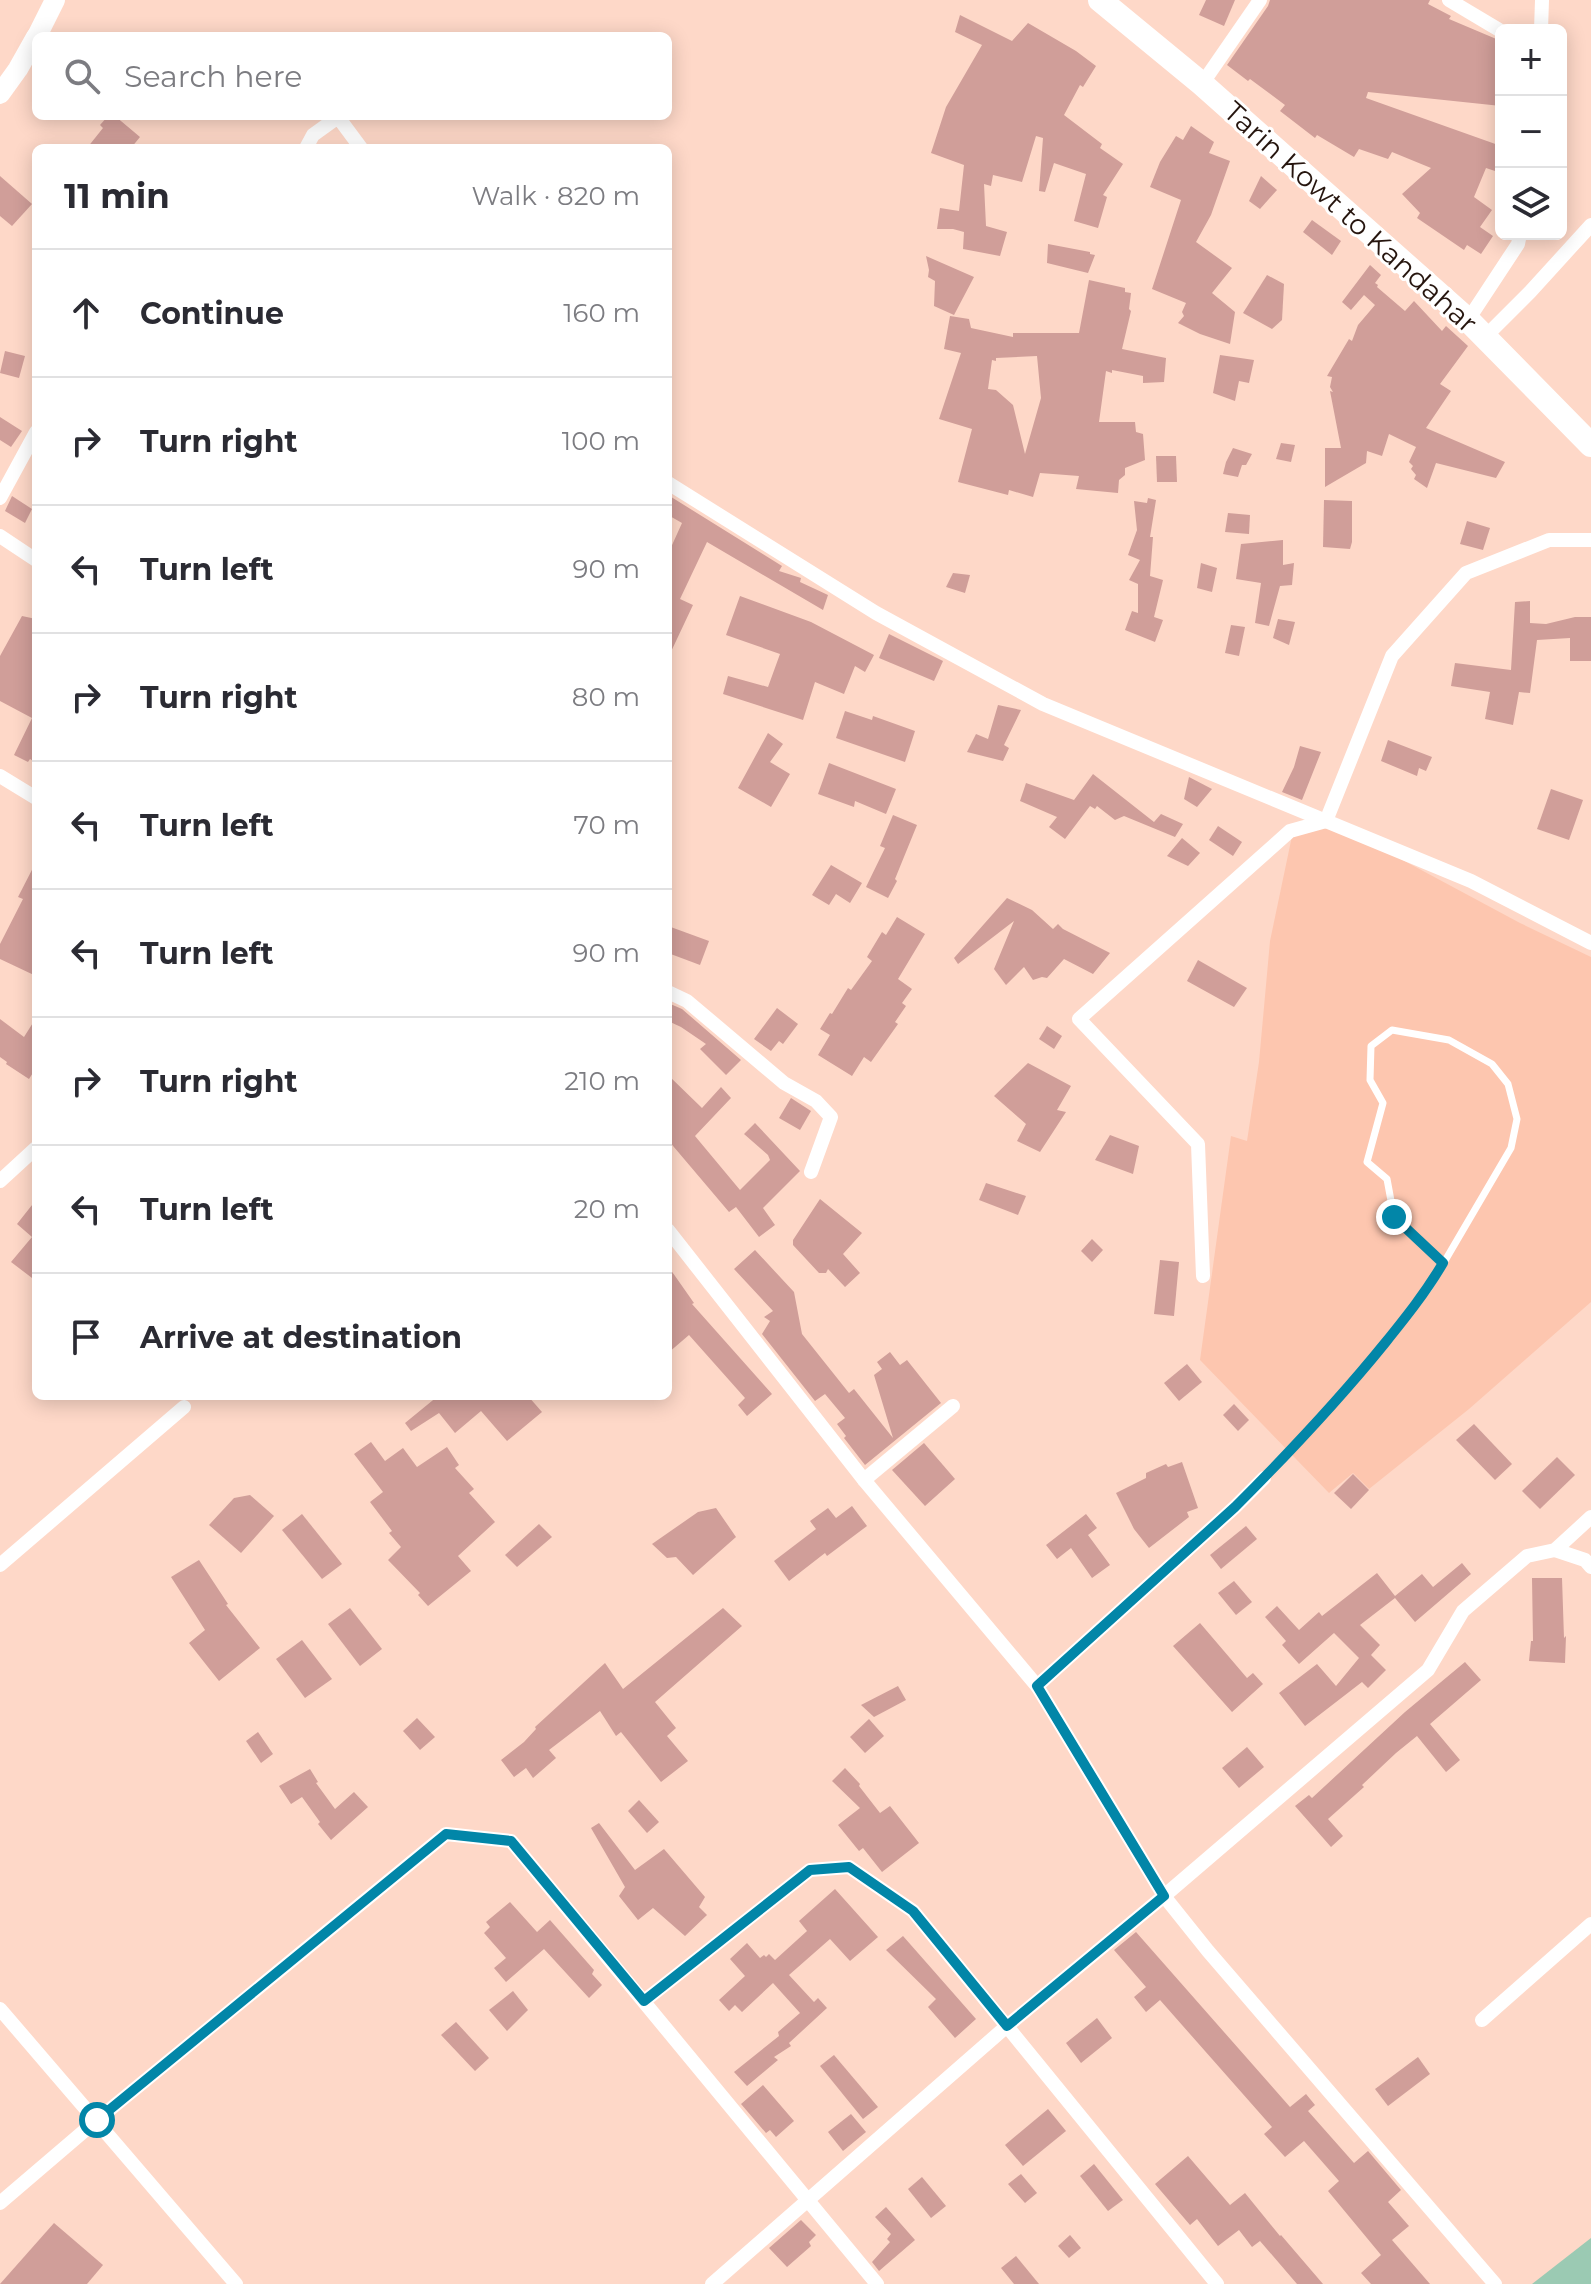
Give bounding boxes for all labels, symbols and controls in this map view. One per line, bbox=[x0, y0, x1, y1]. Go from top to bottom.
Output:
map controls bbox=[1495, 24, 1567, 240]
button: + bbox=[1495, 24, 1567, 96]
search box bbox=[32, 32, 672, 120]
icon: search bbox=[60, 54, 104, 98]
text: Search here bbox=[124, 58, 302, 95]
street label: Tarin Kowt to Kandahar bbox=[1217, 94, 1485, 340]
button: − bbox=[1495, 96, 1567, 168]
button: layers bbox=[1495, 168, 1567, 240]
text: 11 min bbox=[64, 175, 170, 217]
text: Walk · 820 m bbox=[472, 180, 640, 212]
icon: ahead bbox=[64, 291, 108, 335]
text: Continue bbox=[140, 295, 284, 332]
text: 160 m bbox=[563, 297, 640, 329]
icon: right bbox=[64, 419, 108, 463]
text: Turn right bbox=[140, 423, 297, 460]
text: 100 m bbox=[562, 425, 640, 457]
icon: left bbox=[64, 547, 108, 591]
text: Turn left bbox=[140, 551, 273, 588]
text: 90 m bbox=[573, 553, 640, 585]
icon: right bbox=[64, 675, 108, 719]
text: Turn right bbox=[140, 679, 297, 716]
text: 80 m bbox=[572, 681, 640, 713]
icon: left bbox=[64, 803, 108, 847]
text: Turn left bbox=[140, 807, 273, 844]
text: 70 m bbox=[574, 809, 640, 841]
icon: left bbox=[64, 931, 108, 975]
text: Turn left bbox=[140, 935, 273, 972]
text: 90 m bbox=[573, 937, 640, 969]
icon: right bbox=[64, 1059, 108, 1103]
text: Turn right bbox=[140, 1063, 297, 1100]
text: 210 m bbox=[564, 1065, 640, 1097]
icon: left bbox=[64, 1187, 108, 1231]
text: Turn left bbox=[140, 1191, 273, 1228]
text: 20 m bbox=[574, 1193, 640, 1225]
route end bbox=[1376, 1199, 1412, 1235]
icon: arrive bbox=[64, 1315, 108, 1359]
text: Arrive at destination bbox=[140, 1319, 462, 1356]
route start bbox=[79, 2102, 115, 2138]

